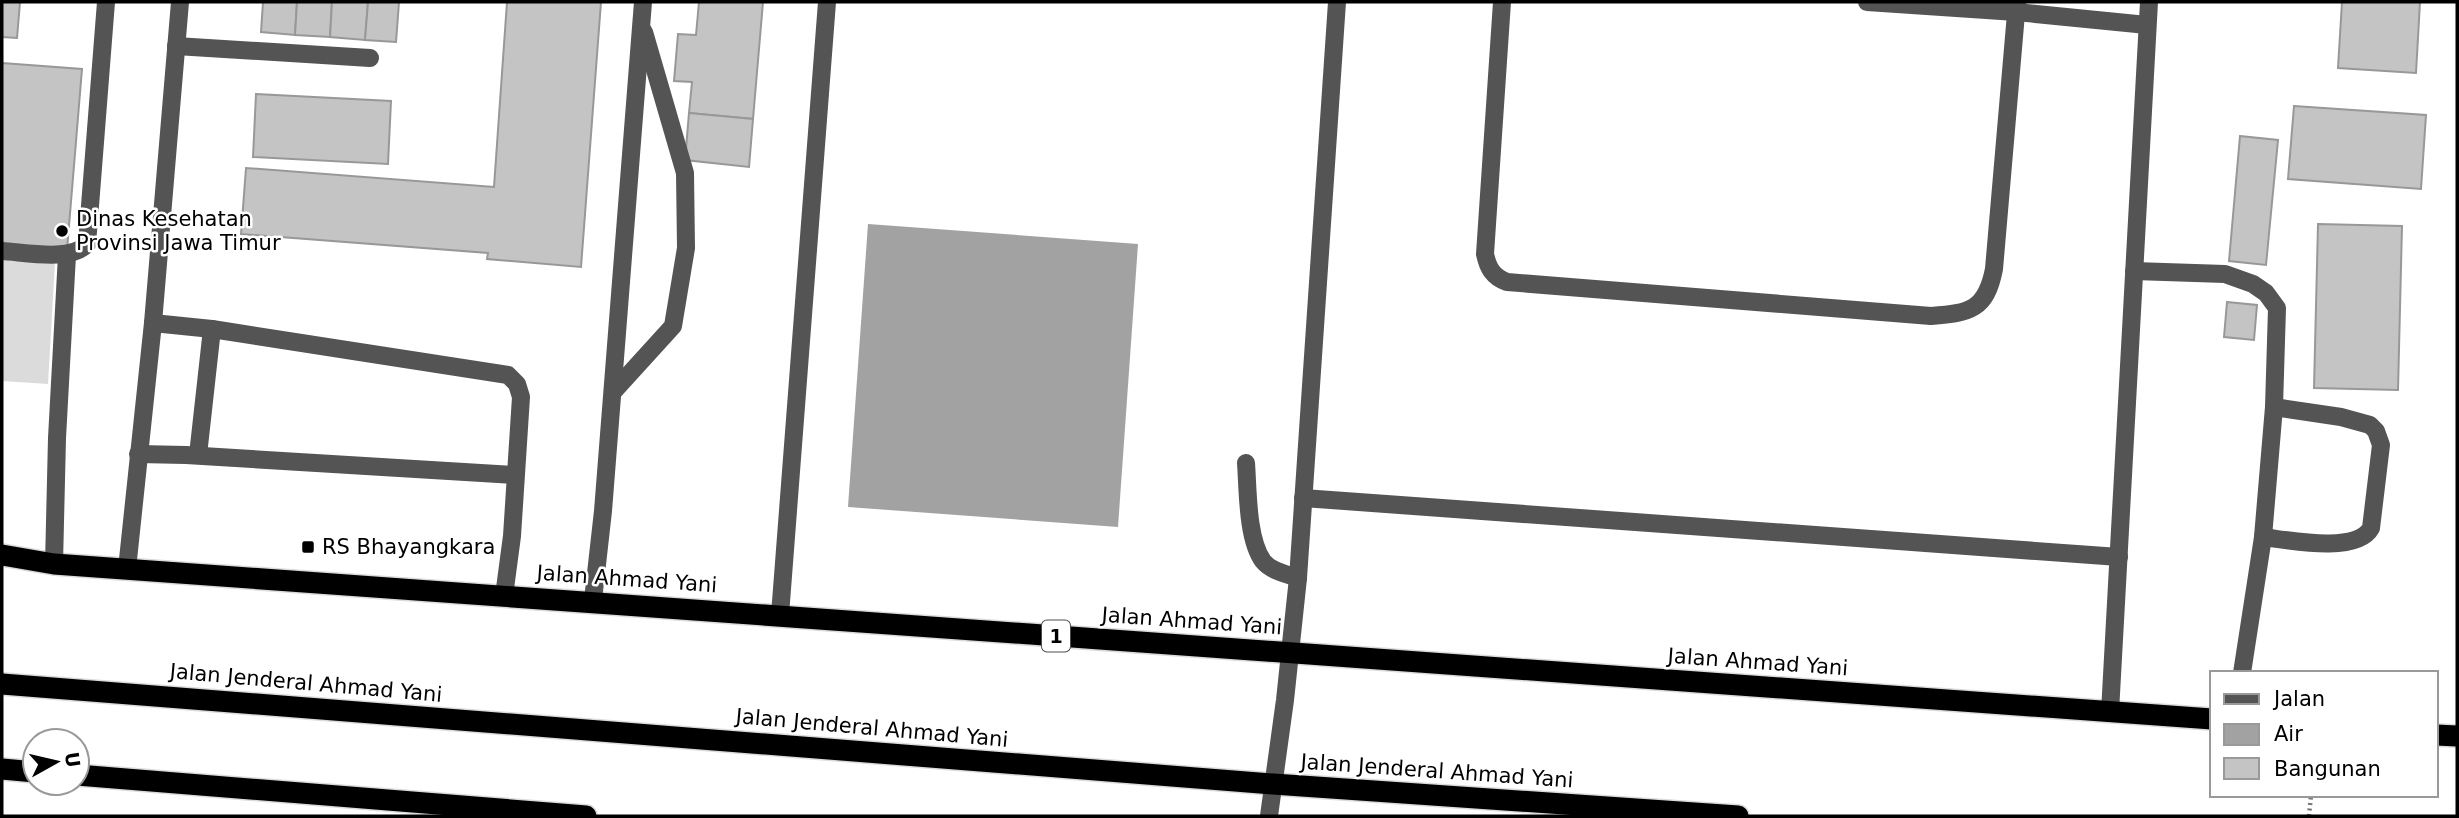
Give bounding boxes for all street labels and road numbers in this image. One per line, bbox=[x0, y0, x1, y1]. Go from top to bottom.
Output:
street label: Jalan Ahmad Yani bbox=[534, 561, 718, 597]
street label: Jalan Ahmad Yani bbox=[1099, 603, 1283, 639]
road number: 1 bbox=[1042, 621, 1070, 652]
street label: Jalan Ahmad Yani bbox=[1665, 644, 1849, 680]
street label: Jalan Jenderal Ahmad Yani bbox=[167, 659, 443, 707]
street label: Jalan Jenderal Ahmad Yani bbox=[733, 704, 1009, 752]
street label: Jalan Jenderal Ahmad Yani bbox=[1298, 749, 1574, 793]

